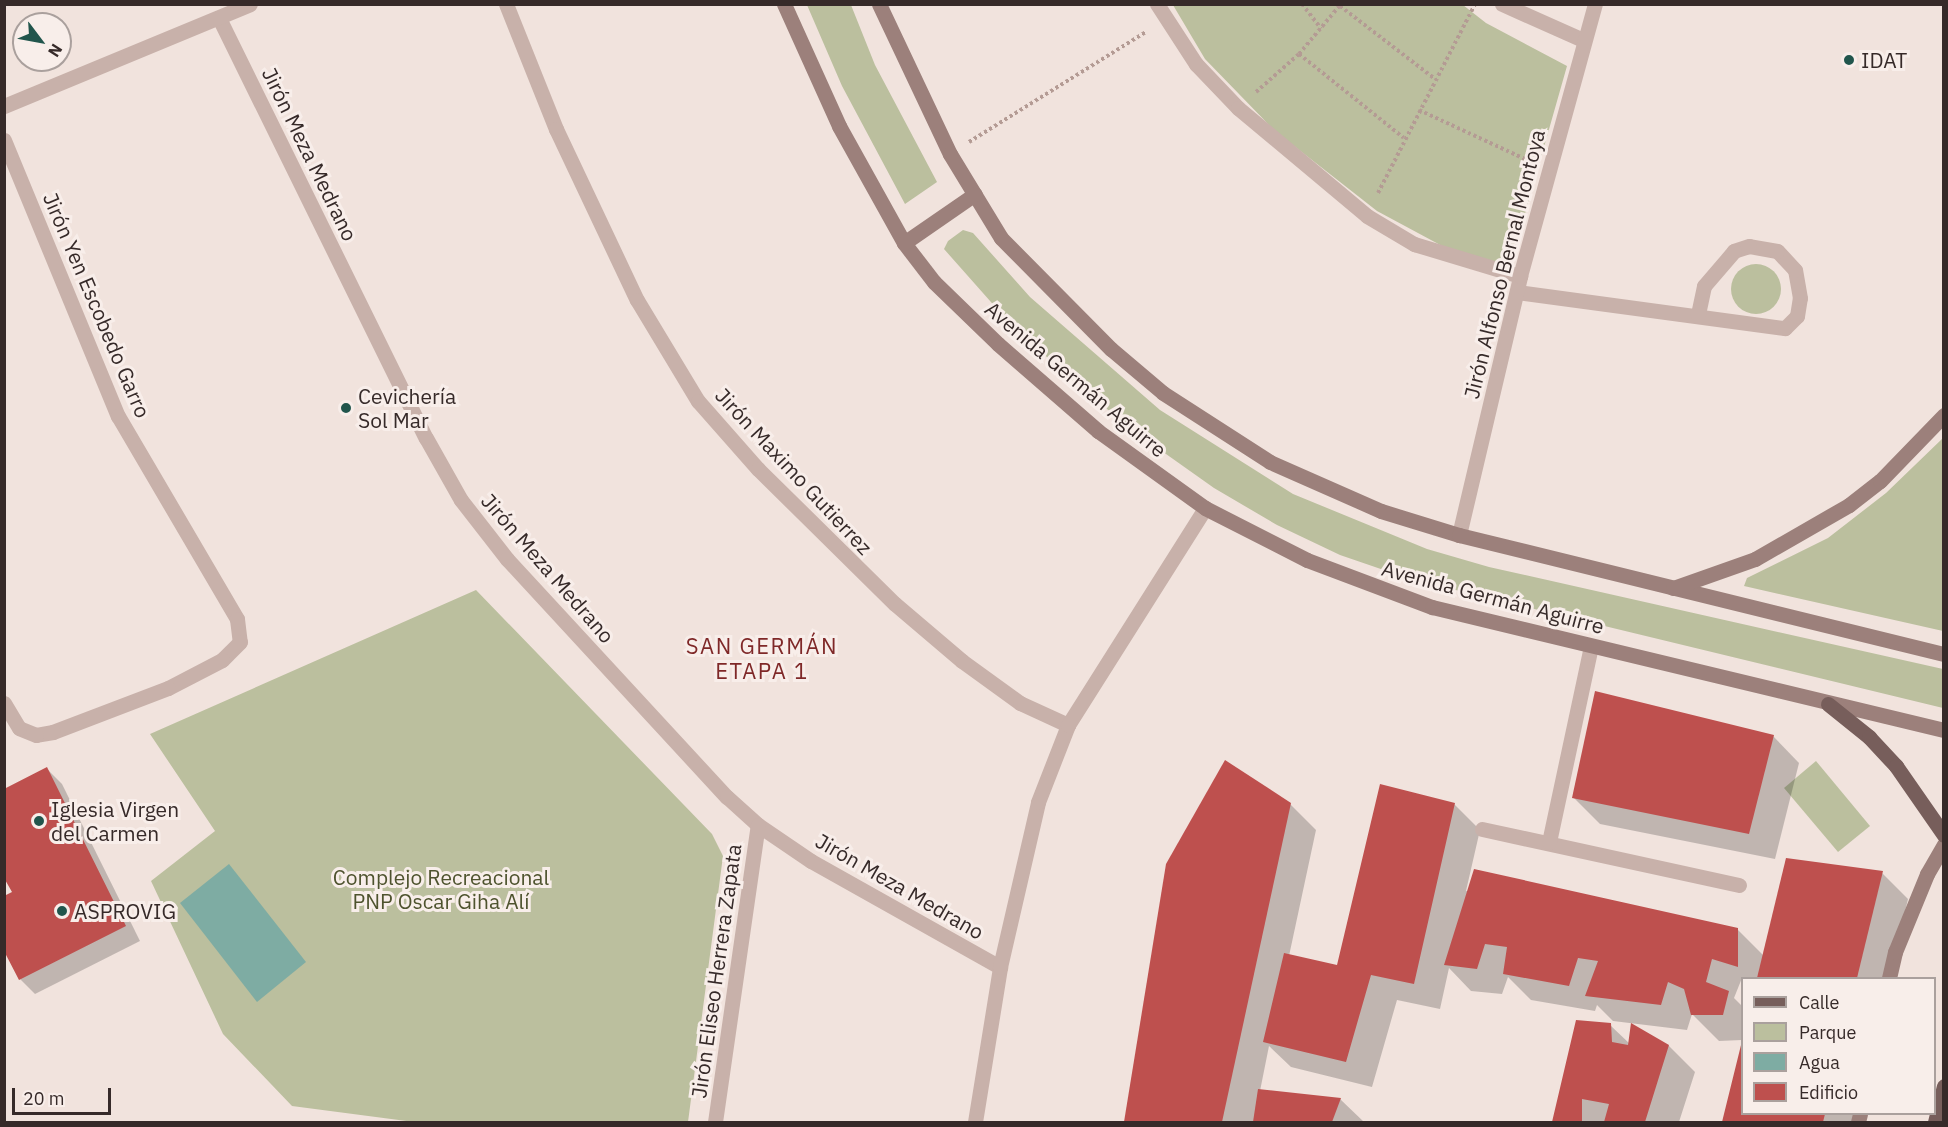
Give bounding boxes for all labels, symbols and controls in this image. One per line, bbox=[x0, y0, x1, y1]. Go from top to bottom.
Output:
north arrow bbox=[12, 12, 72, 72]
text: N bbox=[44, 40, 67, 61]
place label: IDAT bbox=[1861, 47, 1907, 73]
marker: IDAT bbox=[1842, 53, 1856, 67]
street label: Jirón Meza Medrano bbox=[257, 63, 363, 245]
street label: Jirón Alfonso Bernal Montoya bbox=[1458, 127, 1550, 401]
street label: Jirón Yen Escobedo Garro bbox=[38, 189, 156, 421]
street label: Avenida Germán Aguirre bbox=[980, 296, 1172, 462]
street label: Jirón Maximo Gutierrez bbox=[710, 382, 878, 560]
place label: Cevichería Sol Mar bbox=[358, 383, 456, 433]
marker: Cevichería Sol Mar bbox=[339, 401, 353, 415]
street label: Jirón Meza Medrano bbox=[476, 488, 620, 648]
street label: Avenida Germán Aguirre bbox=[1379, 555, 1607, 639]
district label: SAN GERMÁN ETAPA 1 bbox=[686, 632, 838, 684]
place label: Iglesia Virgen del Carmen bbox=[51, 796, 179, 846]
marker: Iglesia Virgen del Carmen bbox=[32, 814, 46, 828]
street label: Jirón Meza Medrano bbox=[811, 828, 989, 944]
street label: Jirón Eliseo Herrera Zapata bbox=[686, 842, 746, 1100]
park label: Complejo Recreacional PNP Oscar Giha Alí bbox=[333, 864, 549, 914]
place label: ASPROVIG bbox=[74, 898, 176, 924]
marker: ASPROVIG bbox=[55, 904, 69, 918]
legend bbox=[1741, 977, 1936, 1115]
text: Calle bbox=[1799, 991, 1839, 1014]
text: Parque bbox=[1799, 1021, 1856, 1044]
text: Agua bbox=[1799, 1051, 1840, 1074]
scale bar bbox=[15, 1076, 114, 1114]
text: Edificio bbox=[1799, 1081, 1858, 1104]
text: 20 m bbox=[23, 1087, 65, 1110]

